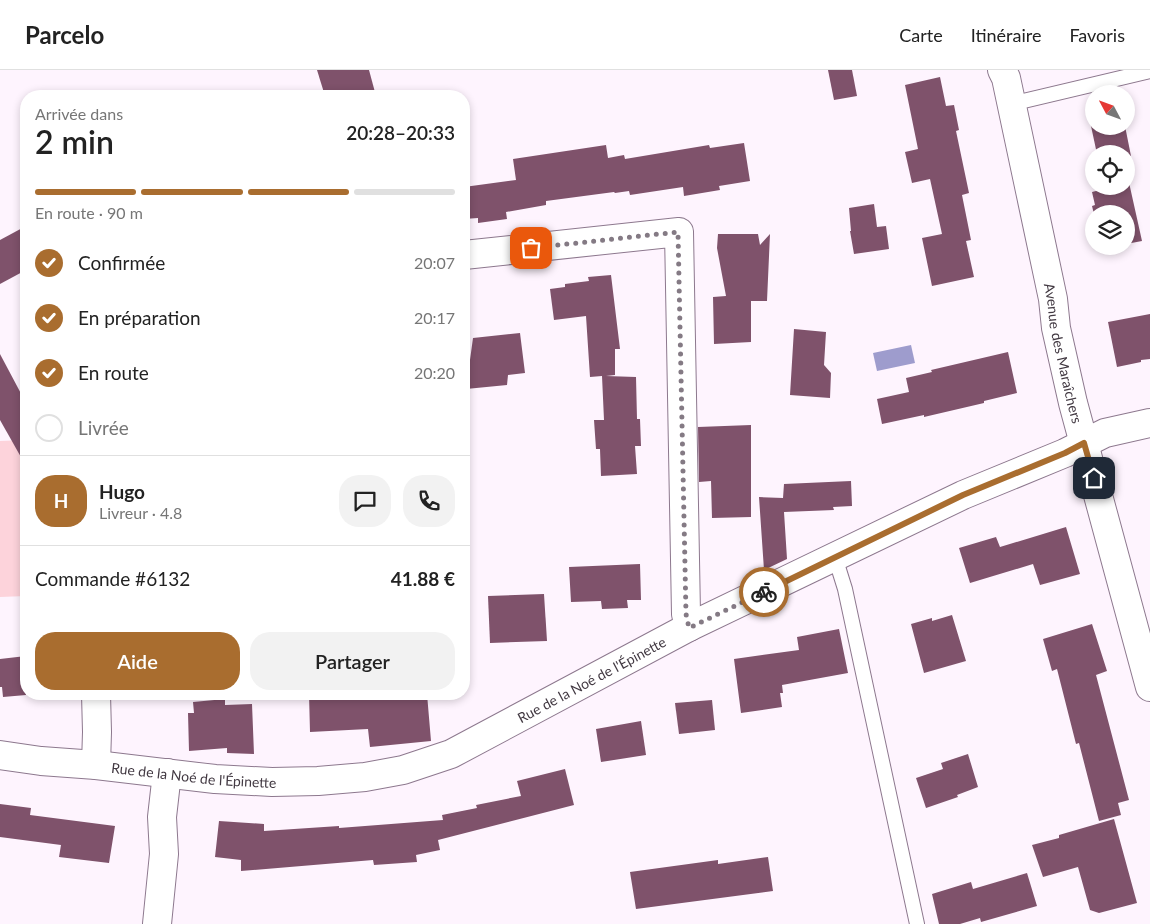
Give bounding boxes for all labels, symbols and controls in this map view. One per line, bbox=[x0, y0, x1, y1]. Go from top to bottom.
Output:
text: Parcelo bbox=[25, 20, 104, 49]
text: Carte bbox=[899, 24, 943, 46]
text: Itinéraire bbox=[971, 24, 1041, 46]
text: Favoris bbox=[1069, 24, 1125, 46]
north arrow bbox=[1085, 85, 1135, 135]
map controls bbox=[1085, 85, 1135, 255]
text: Arrivée dans bbox=[35, 104, 123, 123]
text: 20:28–20:33 bbox=[346, 121, 455, 144]
text: 2 min bbox=[35, 122, 114, 161]
button: locate bbox=[1085, 145, 1135, 195]
text: En route · 90 m bbox=[35, 203, 143, 222]
button: layers bbox=[1085, 205, 1135, 255]
pin bbox=[510, 227, 552, 269]
icon: bag bbox=[517, 234, 545, 262]
icon: check bbox=[35, 249, 63, 277]
text: Confirmée bbox=[78, 251, 165, 274]
text: 20:07 bbox=[414, 253, 455, 272]
street label: Avenue des Maraîchers bbox=[1041, 281, 1087, 425]
icon: check bbox=[35, 304, 63, 332]
text: En préparation bbox=[78, 306, 201, 329]
text: 20:17 bbox=[414, 308, 455, 327]
icon: check bbox=[35, 359, 63, 387]
text: En route bbox=[78, 361, 149, 384]
text: 20:20 bbox=[414, 363, 455, 382]
text: Livrée bbox=[78, 416, 129, 439]
pin bbox=[1073, 457, 1115, 499]
icon: home bbox=[1080, 464, 1108, 492]
button: chat bbox=[339, 475, 391, 527]
button: phone bbox=[403, 475, 455, 527]
text: Hugo bbox=[99, 480, 145, 503]
text: H bbox=[54, 489, 68, 512]
text: Livreur · 4.8 bbox=[99, 503, 182, 522]
text: Commande #6132 bbox=[35, 567, 190, 590]
text: 41.88 € bbox=[391, 567, 455, 590]
courier bbox=[739, 567, 789, 617]
icon: bike bbox=[750, 578, 778, 606]
button: Aide bbox=[35, 632, 240, 690]
button: Partager bbox=[250, 632, 455, 690]
street label: Rue de la Noé de l'Épinette bbox=[514, 633, 668, 726]
street label: Rue de la Noé de l'Épinette bbox=[110, 758, 277, 791]

